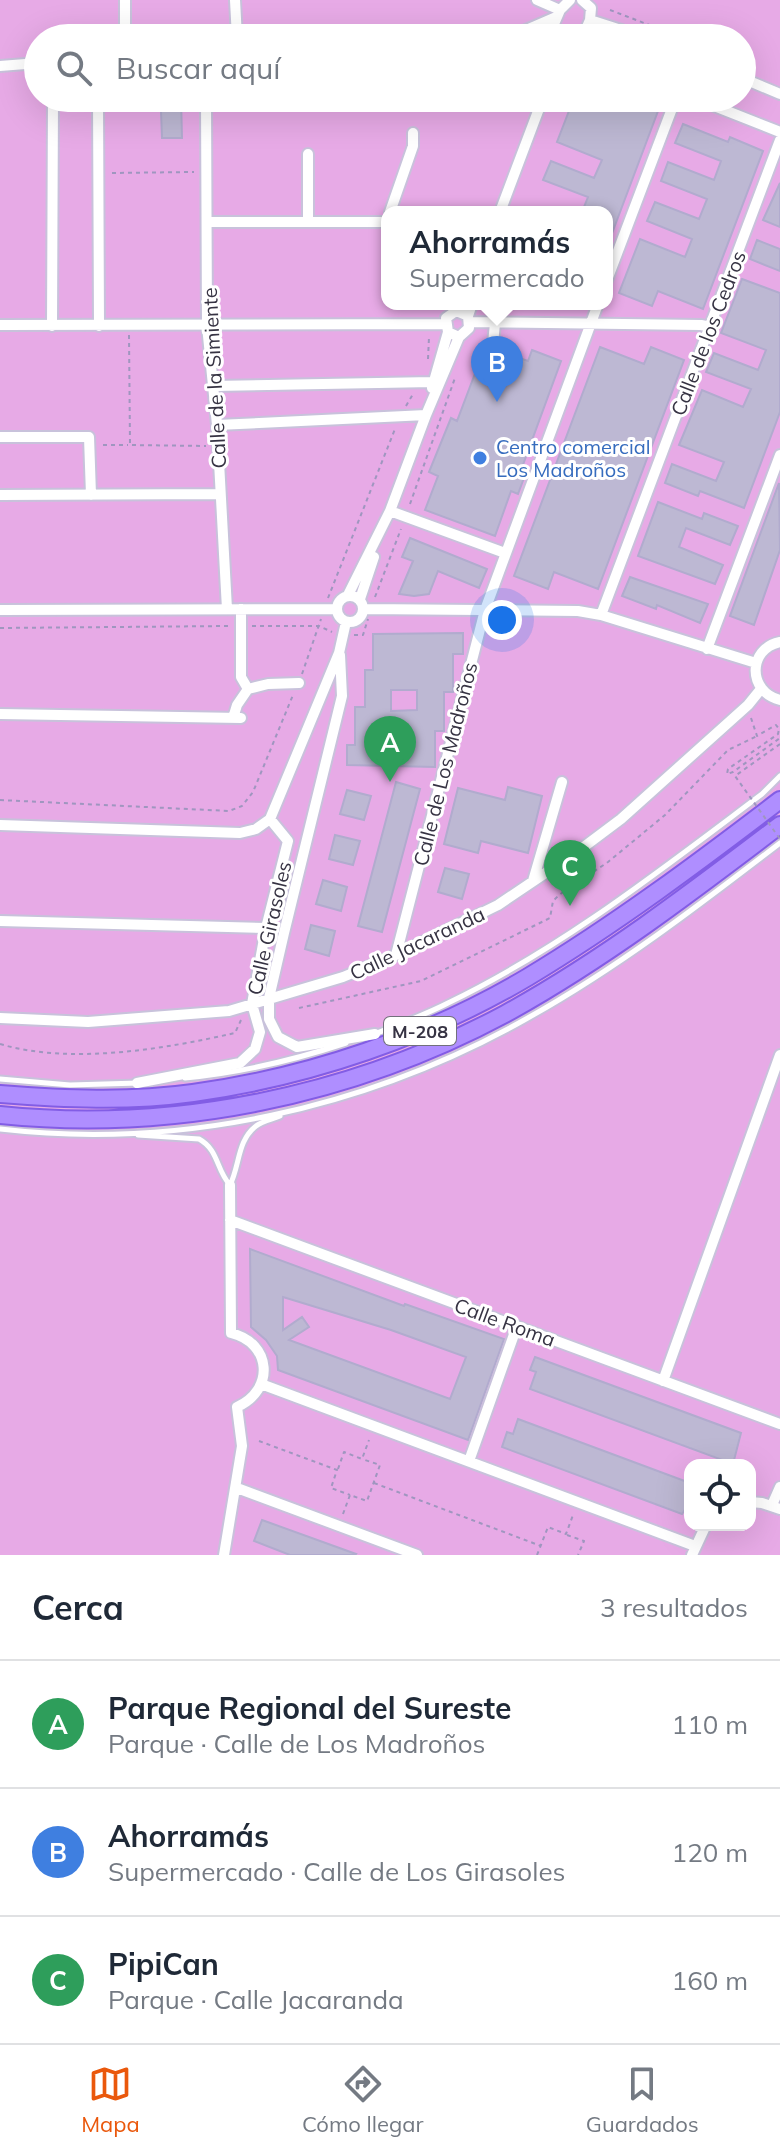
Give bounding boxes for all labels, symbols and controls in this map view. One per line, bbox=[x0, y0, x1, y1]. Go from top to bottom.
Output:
search box bbox=[24, 24, 756, 112]
icon: search bbox=[52, 46, 96, 90]
text: Buscar aquí bbox=[116, 49, 281, 87]
popup bbox=[381, 206, 613, 310]
text: Ahorramás bbox=[409, 223, 570, 261]
street label: Calle de los Cedros bbox=[665, 247, 751, 419]
text: Supermercado bbox=[409, 261, 585, 294]
street label: Calle de la Simiente bbox=[197, 287, 231, 469]
pin: B bbox=[471, 336, 523, 402]
place label: Centro comercial Los Madroños bbox=[496, 434, 650, 482]
marker: Centro comercial Los Madroños bbox=[471, 449, 489, 467]
your location bbox=[482, 600, 522, 640]
street label: Calle de Los Madroños bbox=[408, 659, 482, 869]
pin: A bbox=[364, 716, 416, 782]
pin: C bbox=[544, 840, 596, 906]
street label: Calle Girasoles bbox=[241, 859, 297, 997]
street label: Calle Jacaranda bbox=[345, 901, 489, 985]
road number: M-208 bbox=[384, 1017, 456, 1045]
street label: Calle Roma bbox=[451, 1292, 559, 1352]
map controls bbox=[684, 1459, 756, 1531]
button: locate bbox=[684, 1459, 756, 1531]
text: Cerca bbox=[32, 1586, 124, 1629]
text: 3 resultados bbox=[600, 1591, 748, 1624]
text: Parque Regional del Sureste bbox=[108, 1689, 512, 1727]
text: A bbox=[48, 1708, 68, 1741]
text: 110 m bbox=[672, 1708, 748, 1741]
text: Parque · Calle de Los Madroños bbox=[108, 1727, 485, 1760]
text: Ahorramás bbox=[108, 1817, 269, 1855]
text: B bbox=[49, 1836, 67, 1869]
text: 120 m bbox=[672, 1836, 748, 1869]
text: Supermercado · Calle de Los Girasoles bbox=[108, 1855, 565, 1888]
text: PipiCan bbox=[108, 1945, 219, 1983]
text: C bbox=[49, 1964, 67, 1997]
text: 160 m bbox=[672, 1964, 748, 1997]
text: Parque · Calle Jacaranda bbox=[108, 1983, 404, 2016]
tab: Mapa bbox=[81, 2062, 140, 2138]
tab: Cómo llegar bbox=[302, 2062, 423, 2138]
tab: Guardados bbox=[586, 2062, 699, 2138]

